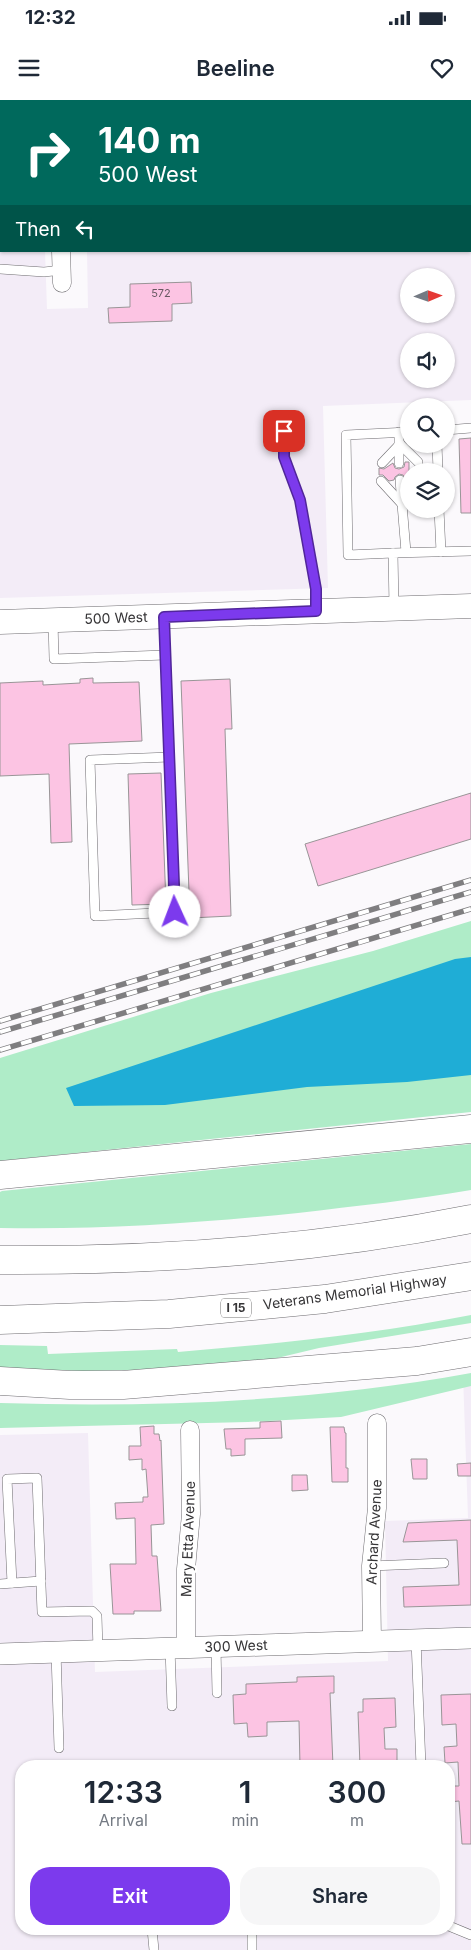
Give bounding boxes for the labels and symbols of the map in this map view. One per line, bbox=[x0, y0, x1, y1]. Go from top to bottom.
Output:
north arrow bbox=[400, 268, 455, 322]
house number: 572 bbox=[151, 286, 171, 300]
pin bbox=[263, 410, 305, 452]
street label: 500 West bbox=[84, 608, 148, 627]
position arrow bbox=[148, 885, 200, 937]
street label: Veterans Memorial Highway bbox=[262, 1270, 448, 1313]
road number: I 15 bbox=[221, 1298, 251, 1318]
street label: Archard Avenue bbox=[362, 1479, 385, 1585]
street label: Mary Etta Avenue bbox=[177, 1481, 198, 1597]
street label: 300 West bbox=[204, 1636, 268, 1655]

